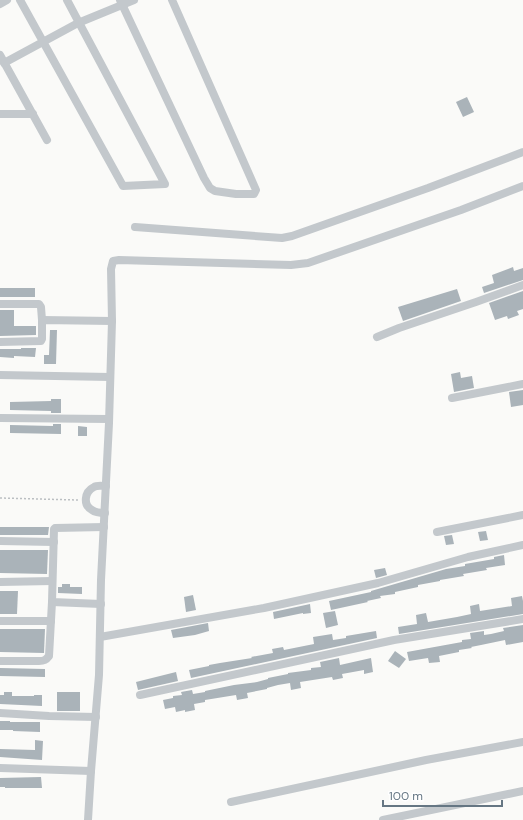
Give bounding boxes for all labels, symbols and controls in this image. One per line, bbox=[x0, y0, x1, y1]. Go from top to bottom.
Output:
scale bar bbox=[383, 782, 502, 808]
text: 100 m bbox=[389, 788, 423, 804]

